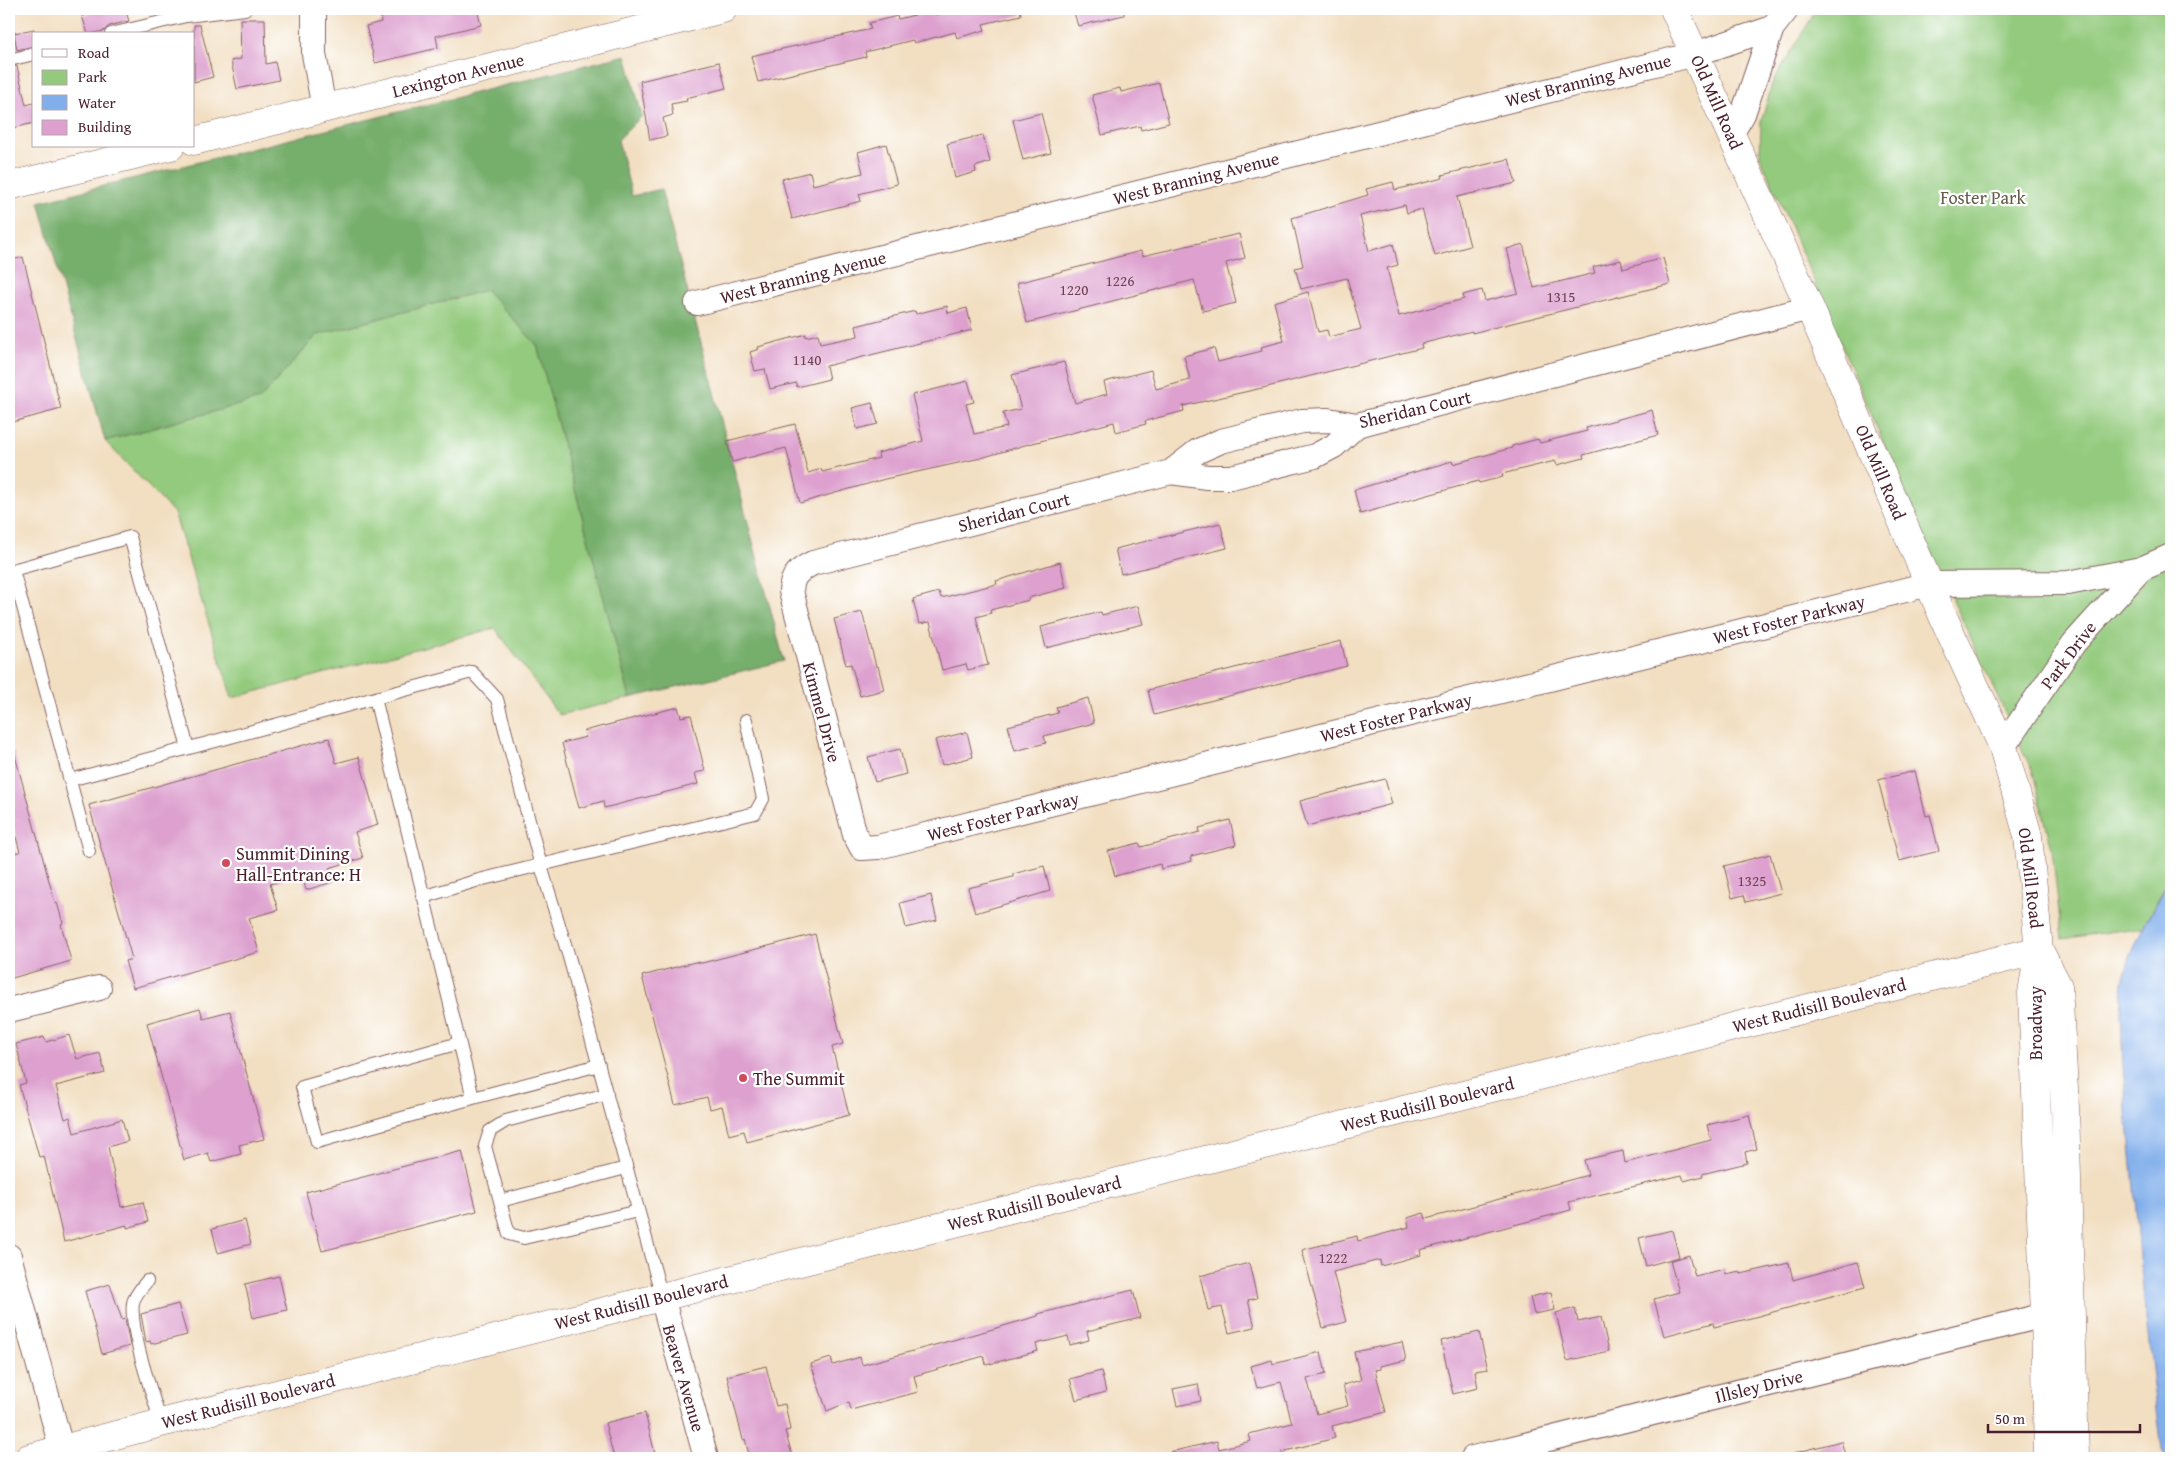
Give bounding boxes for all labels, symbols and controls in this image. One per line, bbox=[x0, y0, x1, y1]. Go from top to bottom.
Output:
legend bbox=[32, 32, 195, 148]
text: Road bbox=[78, 42, 109, 63]
street label: Lexington Avenue bbox=[389, 46, 527, 104]
street label: West Branning Avenue bbox=[1502, 46, 1674, 114]
street label: Old Mill Road bbox=[1684, 50, 1750, 154]
text: Park bbox=[78, 66, 107, 87]
text: Water bbox=[78, 92, 116, 113]
text: Building bbox=[78, 116, 132, 137]
street label: West Branning Avenue bbox=[1110, 144, 1282, 212]
park label: Foster Park bbox=[1940, 184, 2027, 211]
street label: West Branning Avenue bbox=[717, 243, 889, 311]
house number: 1226 bbox=[1106, 270, 1134, 291]
house number: 1220 bbox=[1060, 279, 1088, 300]
house number: 1315 bbox=[1547, 286, 1575, 307]
house number: 1140 bbox=[793, 349, 821, 370]
street label: Sheridan Court bbox=[1356, 383, 1474, 435]
street label: Old Mill Road bbox=[1849, 420, 1913, 524]
street label: Sheridan Court bbox=[955, 485, 1073, 539]
street label: West Foster Parkway bbox=[1710, 587, 1868, 651]
street label: Park Drive bbox=[2033, 615, 2103, 695]
street label: Kimmel Drive bbox=[796, 659, 848, 765]
street label: West Foster Parkway bbox=[1317, 685, 1475, 749]
street label: West Foster Parkway bbox=[924, 784, 1082, 848]
street label: Old Mill Road bbox=[2011, 826, 2051, 930]
place label: Summit Dining Hall-Entrance: H bbox=[236, 840, 361, 888]
marker: Summit Dining Hall-Entrance: H bbox=[220, 857, 232, 869]
house number: 1325 bbox=[1738, 870, 1766, 891]
street label: West Rudisill Boulevard bbox=[1729, 970, 1909, 1040]
street label: Broadway bbox=[2022, 986, 2049, 1060]
place label: The Summit bbox=[753, 1065, 846, 1092]
street label: West Rudisill Boulevard bbox=[1337, 1069, 1517, 1139]
marker: The Summit bbox=[737, 1072, 749, 1084]
street label: West Rudisill Boulevard bbox=[944, 1168, 1124, 1238]
house number: 1222 bbox=[1319, 1247, 1347, 1268]
street label: West Rudisill Boulevard bbox=[551, 1267, 731, 1337]
street label: Beaver Avenue bbox=[656, 1321, 712, 1435]
street label: Illsley Drive bbox=[1712, 1362, 1806, 1410]
street label: West Rudisill Boulevard bbox=[158, 1366, 338, 1436]
scale bar bbox=[1988, 1402, 2140, 1434]
text: 50 m bbox=[1995, 1408, 2026, 1429]

